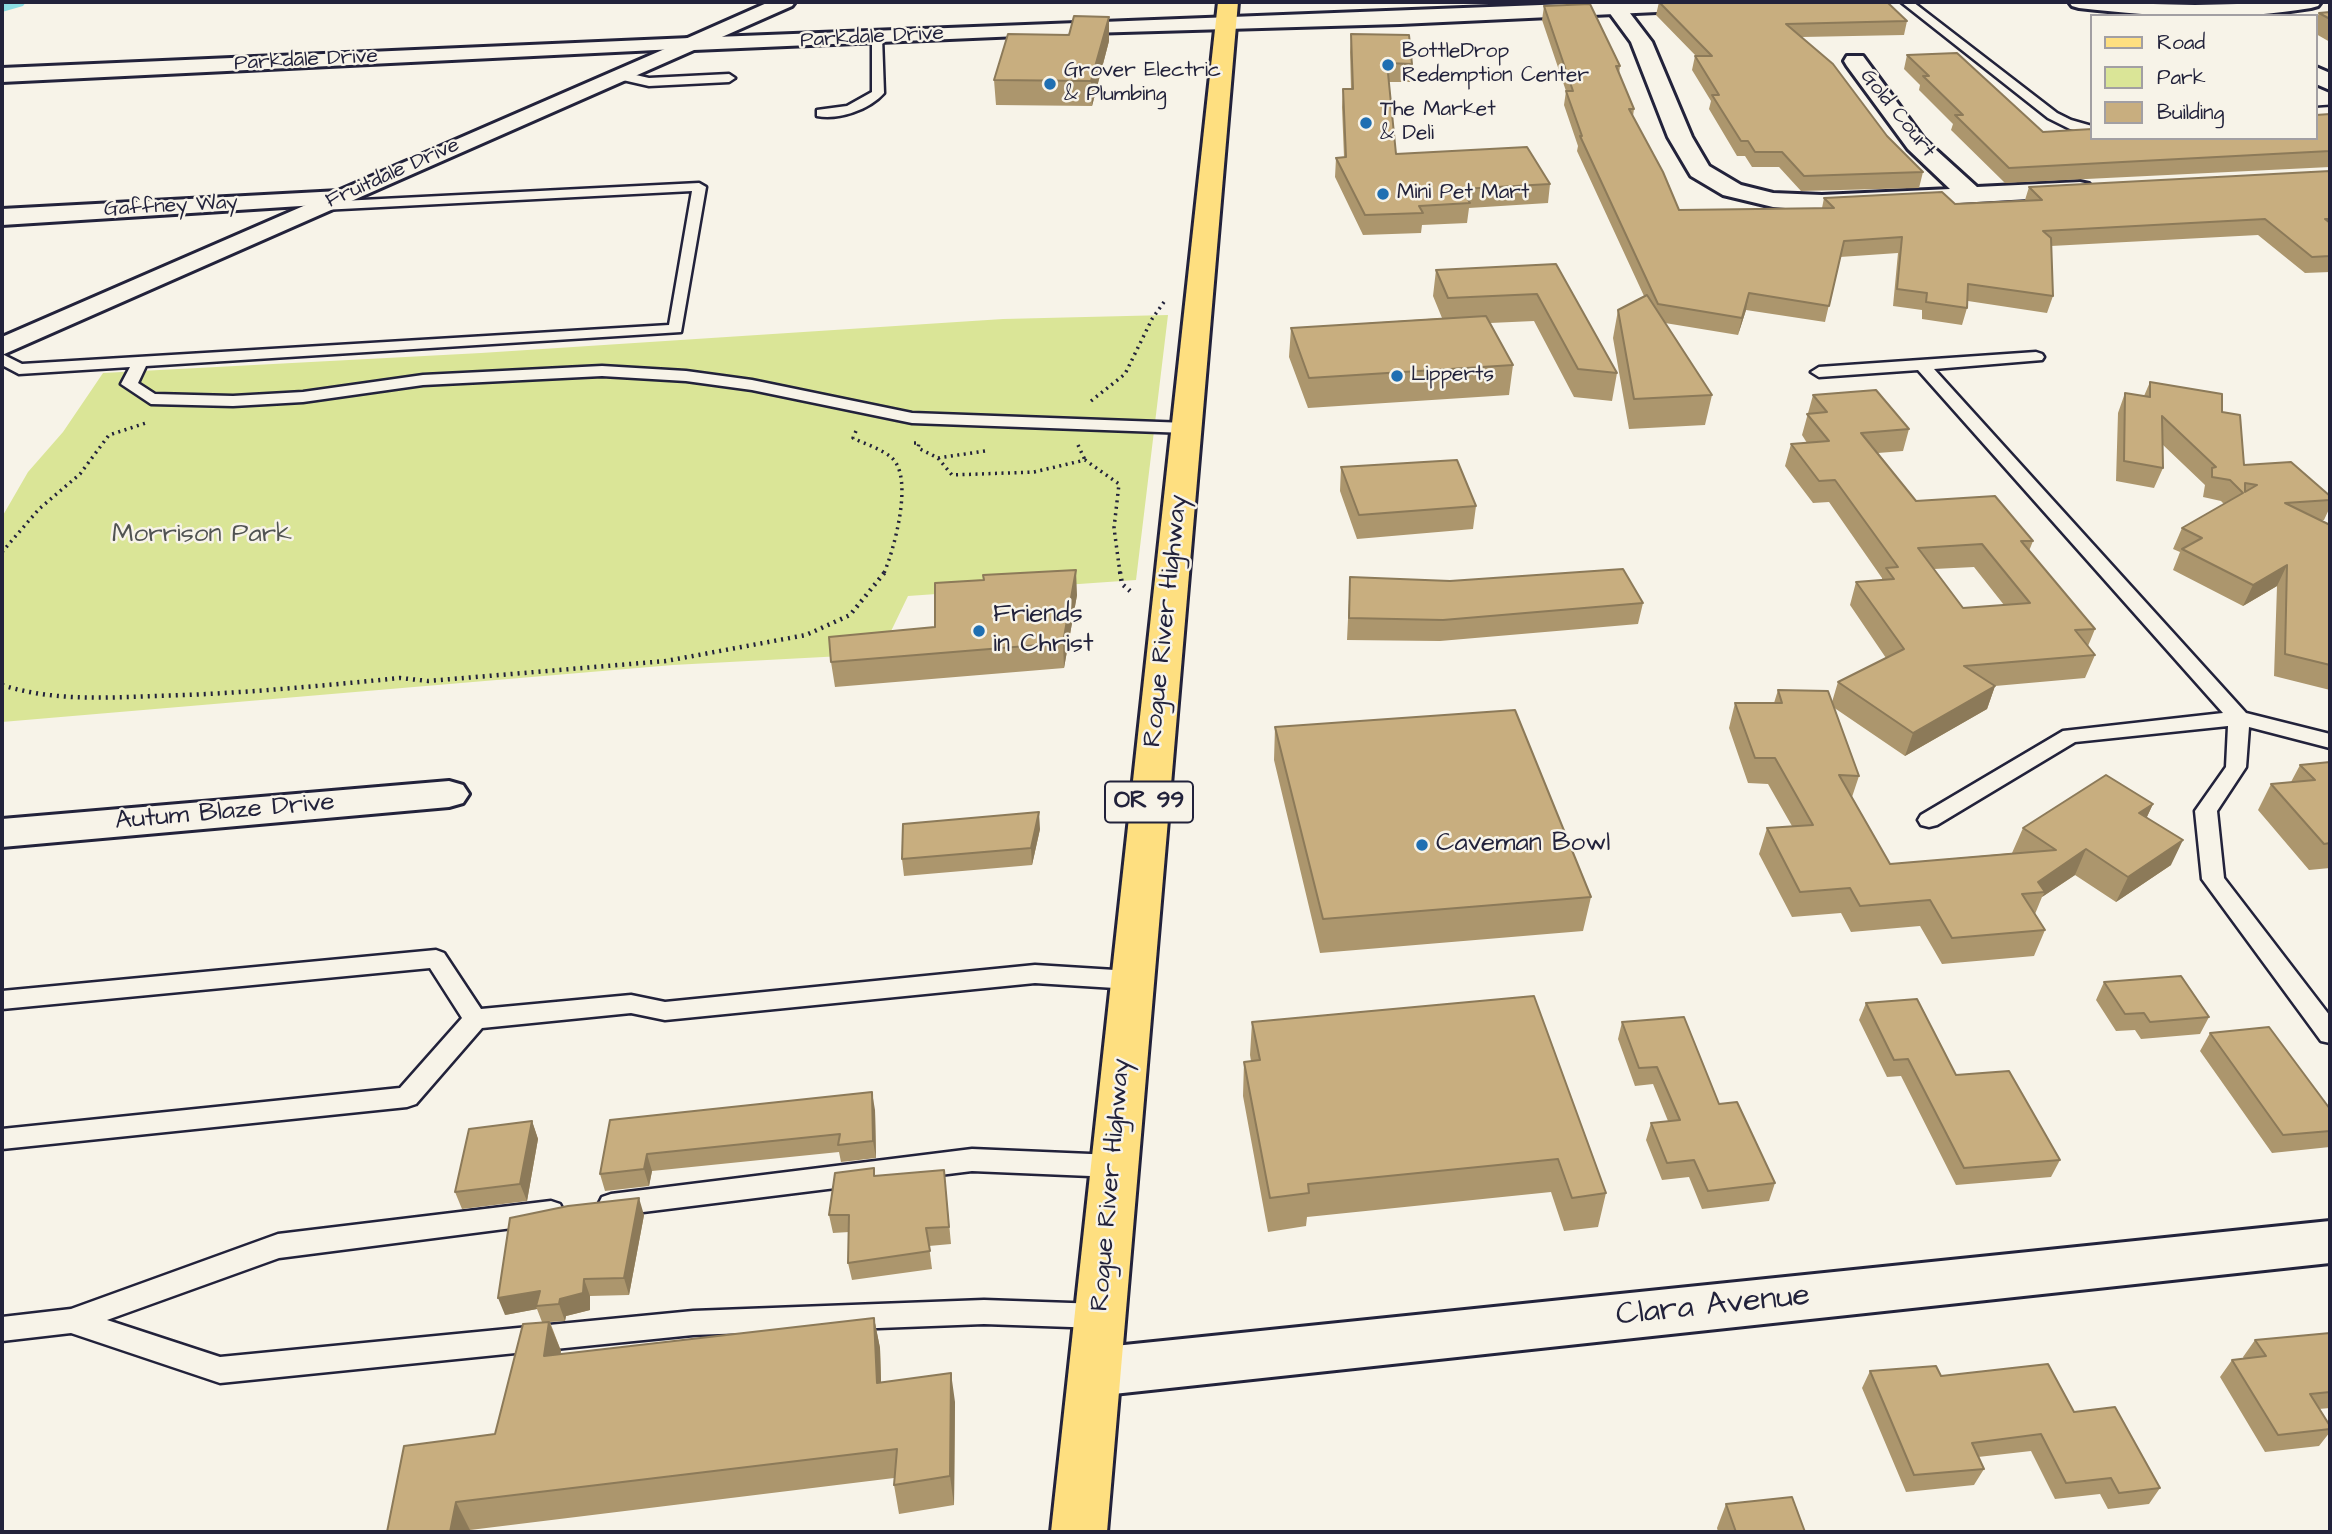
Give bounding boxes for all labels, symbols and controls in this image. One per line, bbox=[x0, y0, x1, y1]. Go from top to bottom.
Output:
legend bbox=[2090, 14, 2318, 140]
street label: Parkdale Drive bbox=[800, 22, 944, 54]
text: Road bbox=[2157, 28, 2205, 57]
place label: BottleDrop Redemption Center bbox=[1402, 40, 1589, 90]
street label: Parkdale Drive bbox=[234, 45, 378, 77]
marker: BottleDrop Redemption Center bbox=[1380, 57, 1396, 73]
place label: Grover Electric & Plumbing bbox=[1064, 59, 1221, 109]
text: Park bbox=[2157, 63, 2206, 92]
street label: Gold Court bbox=[1854, 65, 1940, 163]
marker: Grover Electric & Plumbing bbox=[1042, 76, 1058, 92]
place label: The Market & Deli bbox=[1380, 98, 1496, 148]
text: Building bbox=[2157, 98, 2224, 127]
marker: The Market & Deli bbox=[1358, 115, 1374, 131]
street label: Fruitdale Drive bbox=[322, 133, 464, 215]
place label: Mini Pet Mart bbox=[1397, 181, 1529, 207]
marker: Mini Pet Mart bbox=[1375, 186, 1391, 202]
street label: Gaffney Way bbox=[103, 191, 239, 223]
place label: Lipperts bbox=[1411, 363, 1494, 389]
marker: Lipperts bbox=[1389, 368, 1405, 384]
street label: Rogue River Highway bbox=[1138, 493, 1196, 749]
park label: Morrison Park bbox=[112, 520, 292, 552]
place label: Friends in Christ bbox=[993, 600, 1093, 662]
marker: Friends in Christ bbox=[971, 623, 987, 639]
road number: OR 99 bbox=[1105, 782, 1193, 822]
street label: Autum Blaze Drive bbox=[114, 788, 336, 838]
place label: Caveman Bowl bbox=[1436, 829, 1610, 861]
marker: Caveman Bowl bbox=[1414, 837, 1430, 853]
street label: Rogue River Highway bbox=[1085, 1057, 1139, 1313]
street label: Clara Avenue bbox=[1614, 1278, 1812, 1336]

